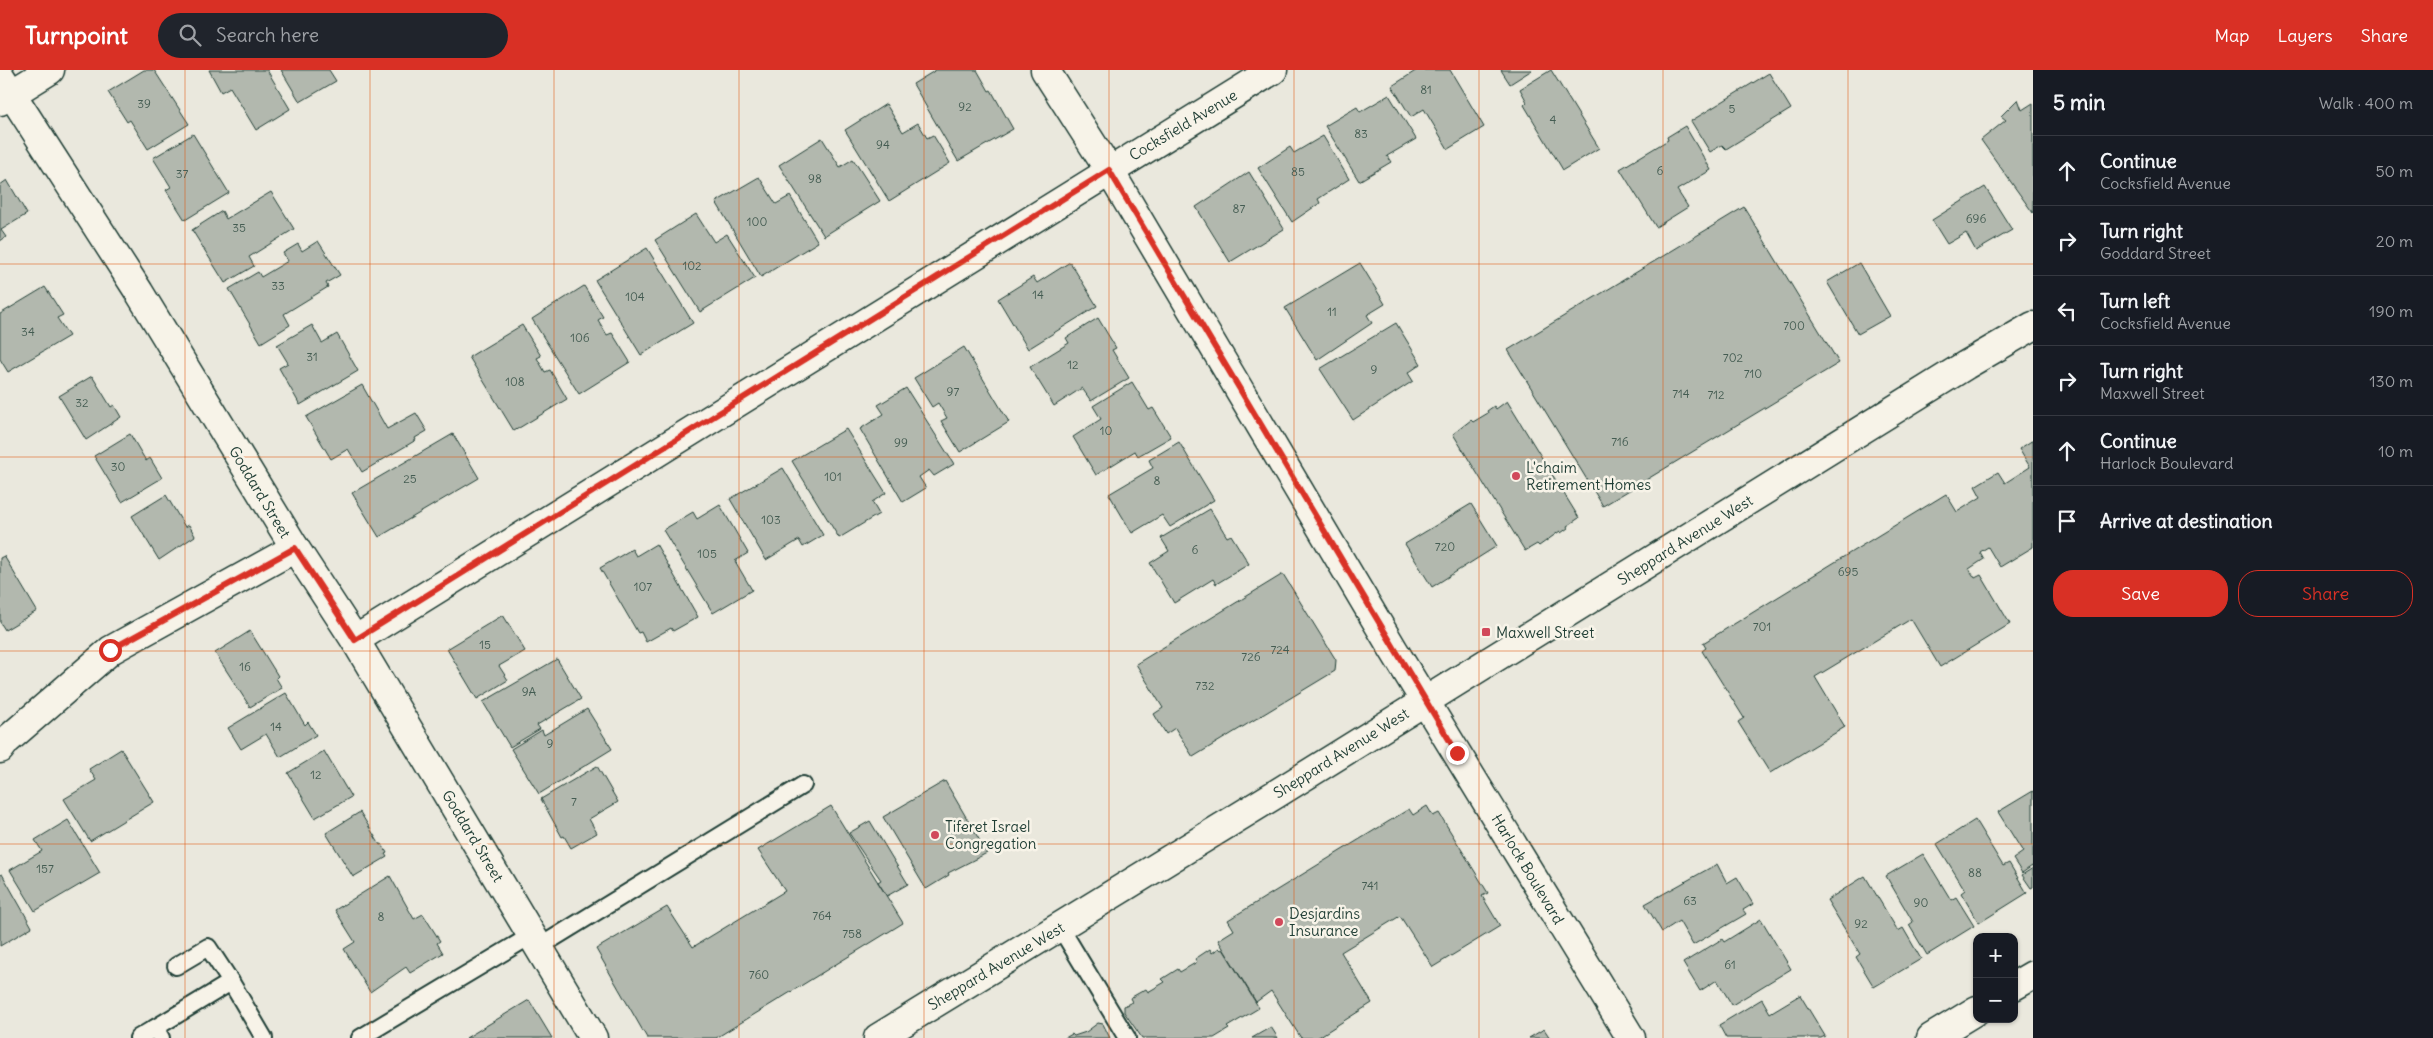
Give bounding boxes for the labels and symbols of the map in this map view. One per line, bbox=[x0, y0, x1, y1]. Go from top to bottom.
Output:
house number: 81 bbox=[1420, 82, 1432, 97]
street label: Cocksfield Avenue bbox=[1126, 85, 1240, 165]
house number: 39 bbox=[137, 96, 151, 111]
house number: 92 bbox=[958, 99, 972, 114]
house number: 5 bbox=[1729, 101, 1736, 116]
house number: 4 bbox=[1550, 112, 1557, 127]
house number: 83 bbox=[1354, 126, 1368, 141]
house number: 94 bbox=[876, 137, 890, 152]
house number: 6 bbox=[1657, 163, 1664, 178]
house number: 85 bbox=[1291, 164, 1305, 179]
house number: 37 bbox=[176, 166, 188, 181]
house number: 98 bbox=[808, 171, 822, 186]
house number: 87 bbox=[1233, 201, 1246, 216]
house number: 696 bbox=[1966, 211, 1986, 226]
house number: 100 bbox=[747, 214, 767, 229]
house number: 35 bbox=[232, 220, 246, 235]
house number: 102 bbox=[682, 258, 702, 273]
house number: 33 bbox=[271, 278, 285, 293]
house number: 14 bbox=[1032, 287, 1044, 302]
house number: 104 bbox=[625, 289, 645, 304]
house number: 11 bbox=[1327, 304, 1337, 319]
house number: 700 bbox=[1783, 318, 1805, 333]
house number: 34 bbox=[21, 324, 35, 339]
house number: 106 bbox=[570, 330, 590, 345]
house number: 31 bbox=[306, 349, 318, 364]
house number: 702 bbox=[1723, 350, 1744, 365]
house number: 12 bbox=[1067, 357, 1079, 372]
house number: 9 bbox=[1371, 362, 1378, 377]
house number: 710 bbox=[1744, 366, 1762, 381]
house number: 108 bbox=[505, 374, 525, 389]
house number: 97 bbox=[947, 384, 960, 399]
house number: 714 bbox=[1672, 386, 1690, 401]
house number: 712 bbox=[1707, 387, 1725, 402]
house number: 32 bbox=[75, 395, 89, 410]
house number: 10 bbox=[1100, 423, 1112, 438]
house number: 716 bbox=[1611, 434, 1629, 449]
house number: 99 bbox=[894, 435, 908, 450]
street label: Goddard Street bbox=[225, 443, 295, 541]
place label: L'chaim Retirement Homes bbox=[1526, 458, 1651, 494]
house number: 30 bbox=[111, 459, 125, 474]
house number: 101 bbox=[824, 469, 842, 484]
marker: L'chaim Retirement Homes bbox=[1510, 470, 1522, 482]
house number: 25 bbox=[403, 471, 417, 486]
house number: 8 bbox=[1154, 473, 1161, 488]
street label: Sheppard Avenue West bbox=[1614, 491, 1756, 589]
house number: 103 bbox=[761, 512, 781, 527]
house number: 720 bbox=[1435, 539, 1455, 554]
house number: 6 bbox=[1192, 542, 1199, 557]
house number: 105 bbox=[697, 546, 717, 561]
house number: 695 bbox=[1838, 564, 1858, 579]
house number: 107 bbox=[634, 579, 652, 594]
house number: 701 bbox=[1753, 619, 1771, 634]
place label: Maxwell Street bbox=[1496, 623, 1594, 642]
marker: Maxwell Street bbox=[1480, 626, 1492, 638]
house number: 15 bbox=[479, 637, 491, 652]
route start bbox=[99, 639, 122, 662]
house number: 724 bbox=[1270, 642, 1290, 657]
house number: 726 bbox=[1241, 649, 1261, 664]
house number: 16 bbox=[239, 659, 251, 674]
house number: 732 bbox=[1195, 678, 1215, 693]
house number: 9A bbox=[522, 684, 537, 699]
street label: Sheppard Avenue West bbox=[1270, 704, 1412, 802]
house number: 14 bbox=[270, 719, 282, 734]
house number: 9 bbox=[547, 736, 554, 751]
route end bbox=[1446, 742, 1469, 765]
house number: 12 bbox=[310, 767, 322, 782]
street label: Goddard Street bbox=[438, 787, 508, 885]
house number: 7 bbox=[571, 794, 577, 809]
street label: Harlock Boulevard bbox=[1488, 810, 1568, 928]
place label: Tiferet Israel Congregation bbox=[945, 817, 1037, 853]
marker: Tiferet Israel Congregation bbox=[929, 829, 941, 841]
house number: 157 bbox=[36, 861, 54, 876]
house number: 88 bbox=[1968, 865, 1982, 880]
house number: 741 bbox=[1361, 878, 1379, 893]
house number: 63 bbox=[1683, 893, 1697, 908]
house number: 90 bbox=[1914, 895, 1929, 910]
place label: Desjardins Insurance bbox=[1289, 904, 1360, 940]
house number: 764 bbox=[812, 908, 832, 923]
house number: 8 bbox=[378, 909, 385, 924]
marker: Desjardins Insurance bbox=[1273, 916, 1285, 928]
house number: 92 bbox=[1854, 916, 1868, 931]
street label: Sheppard Avenue West bbox=[924, 918, 1068, 1014]
house number: 758 bbox=[842, 926, 862, 941]
house number: 61 bbox=[1724, 957, 1736, 972]
house number: 760 bbox=[749, 967, 769, 982]

